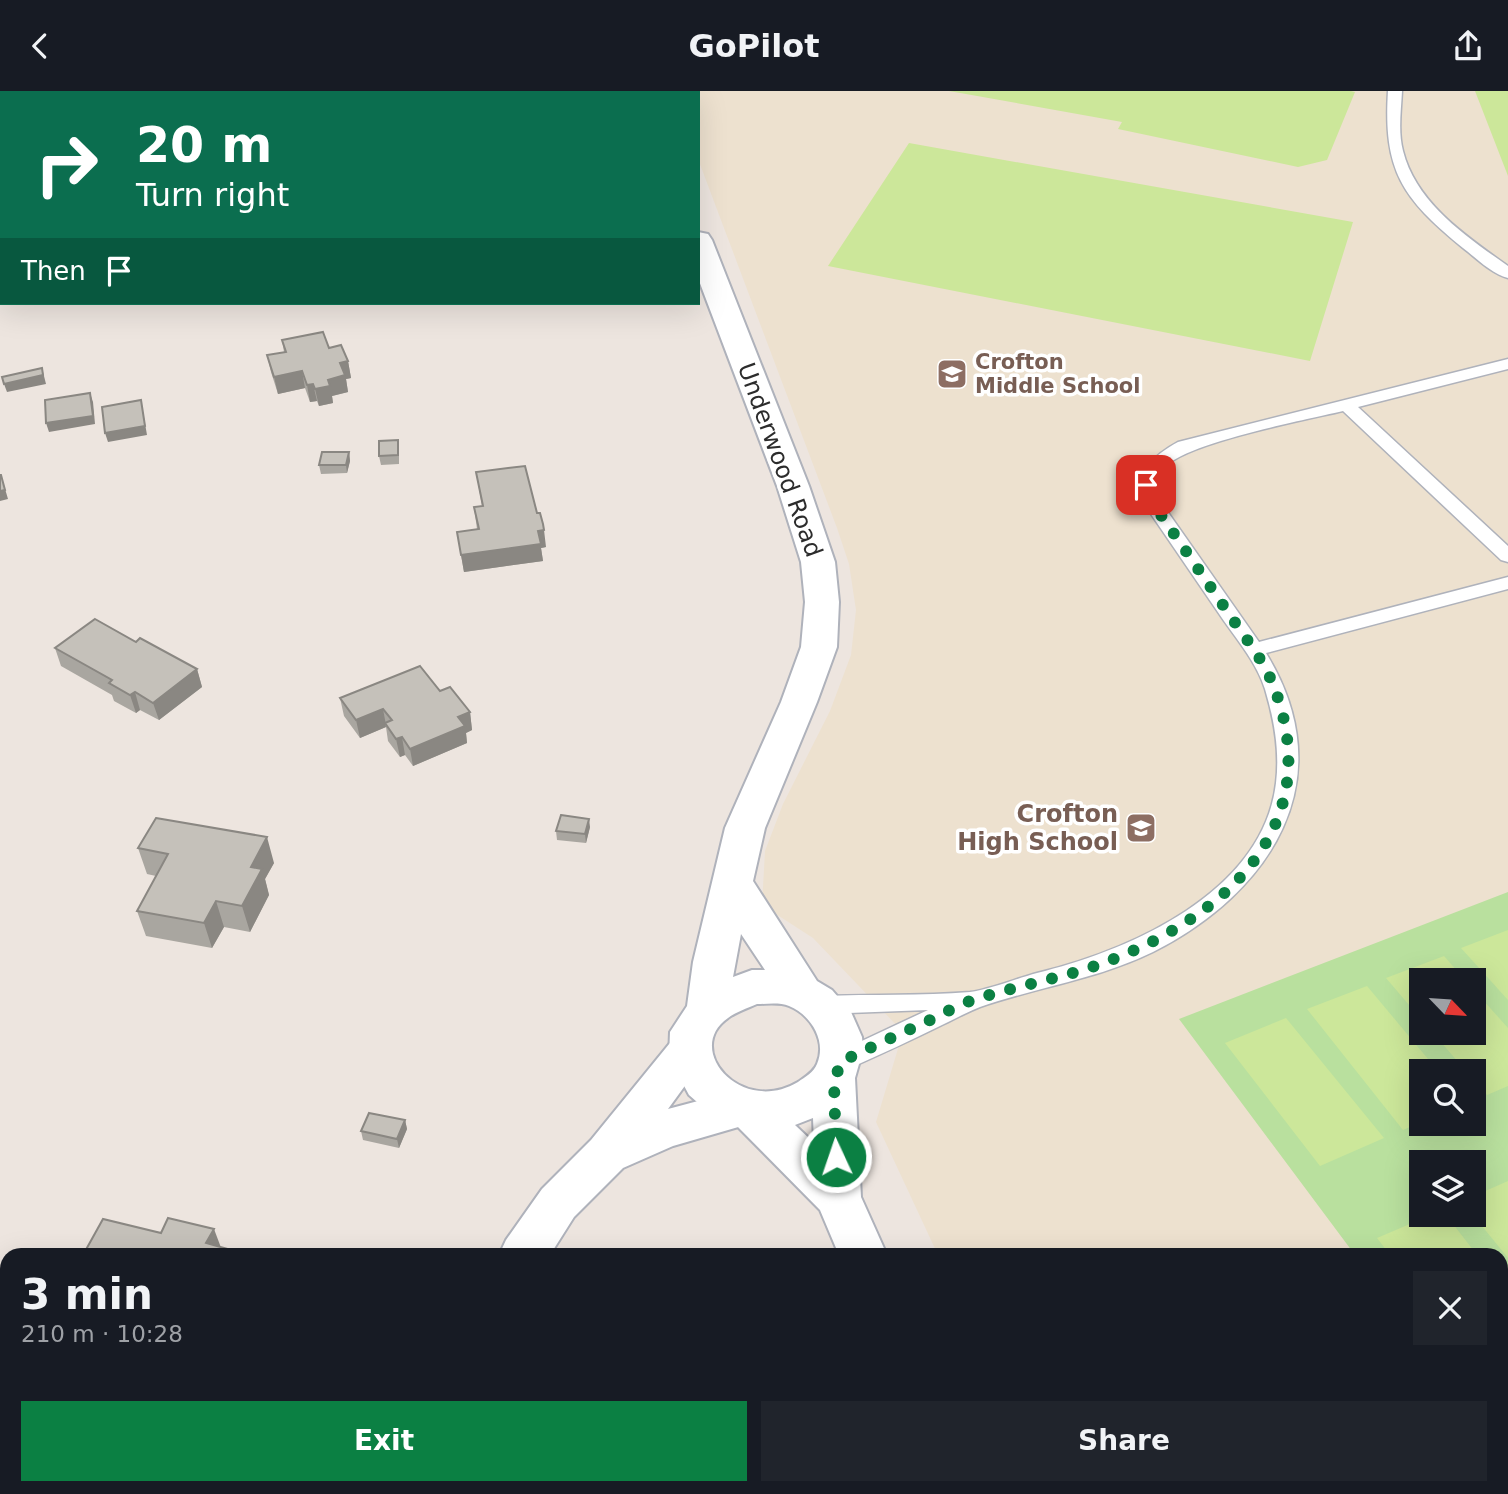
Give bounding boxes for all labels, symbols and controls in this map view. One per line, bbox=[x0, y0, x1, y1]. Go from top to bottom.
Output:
icon: back bbox=[21, 27, 59, 65]
text: GoPilot bbox=[689, 27, 819, 65]
icon: share bbox=[1449, 27, 1487, 65]
text: 20 m bbox=[136, 117, 272, 174]
icon: right bbox=[21, 119, 112, 210]
text: Turn right bbox=[136, 176, 289, 214]
icon: arrive bbox=[100, 252, 138, 290]
text: Then bbox=[21, 256, 86, 286]
place label: Crofton Middle School bbox=[975, 350, 1141, 398]
school or university icon: Crofton Middle School bbox=[935, 357, 969, 391]
street label: Underwood Road bbox=[732, 359, 828, 561]
pin bbox=[1116, 455, 1176, 515]
icon: arrive bbox=[1127, 466, 1165, 504]
place label: Crofton High School bbox=[957, 800, 1118, 856]
school or university icon: Crofton High School bbox=[1124, 811, 1158, 845]
north arrow bbox=[1409, 968, 1486, 1045]
map controls bbox=[1409, 968, 1486, 1227]
button: search bbox=[1409, 1059, 1486, 1136]
position arrow bbox=[799, 1120, 873, 1194]
button: layers bbox=[1409, 1150, 1486, 1227]
text: 3 min bbox=[21, 1270, 153, 1319]
button: close bbox=[1413, 1271, 1487, 1345]
text: 210 m · 10:28 bbox=[21, 1321, 183, 1347]
button: Exit bbox=[21, 1401, 747, 1481]
button: Share bbox=[761, 1401, 1487, 1481]

